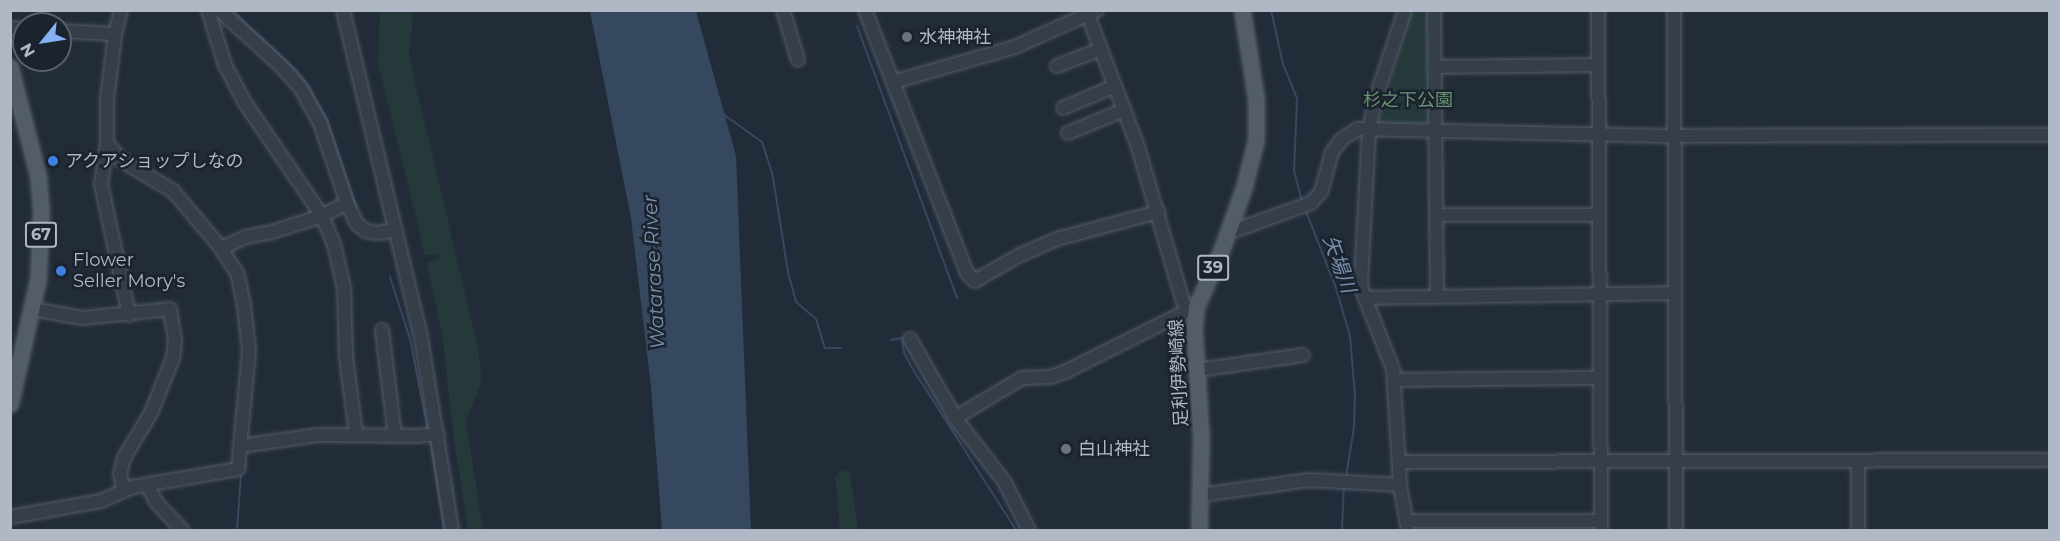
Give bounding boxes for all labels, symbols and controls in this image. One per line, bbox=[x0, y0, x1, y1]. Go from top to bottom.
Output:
north arrow bbox=[12, 12, 72, 72]
place label: 水神神社 bbox=[919, 26, 991, 48]
marker: 水神神社 bbox=[900, 30, 914, 44]
text: N bbox=[16, 40, 39, 61]
park label: 杉之下公園 bbox=[1363, 89, 1453, 111]
place label: アクアショップしなの bbox=[65, 150, 245, 172]
marker: アクアショップしなの bbox=[46, 154, 60, 168]
water label: Watarase River bbox=[638, 194, 670, 350]
road number: 67 bbox=[24, 222, 57, 248]
water label: 矢場川 bbox=[1317, 232, 1361, 296]
place label: Flower Seller Mory's bbox=[73, 250, 185, 292]
road number: 39 bbox=[1196, 255, 1230, 281]
marker: Flower Seller Mory's bbox=[54, 264, 68, 278]
street label: 足利伊勢崎線 bbox=[1165, 319, 1193, 427]
place label: 白山神社 bbox=[1078, 438, 1150, 460]
marker: 白山神社 bbox=[1059, 442, 1073, 456]

